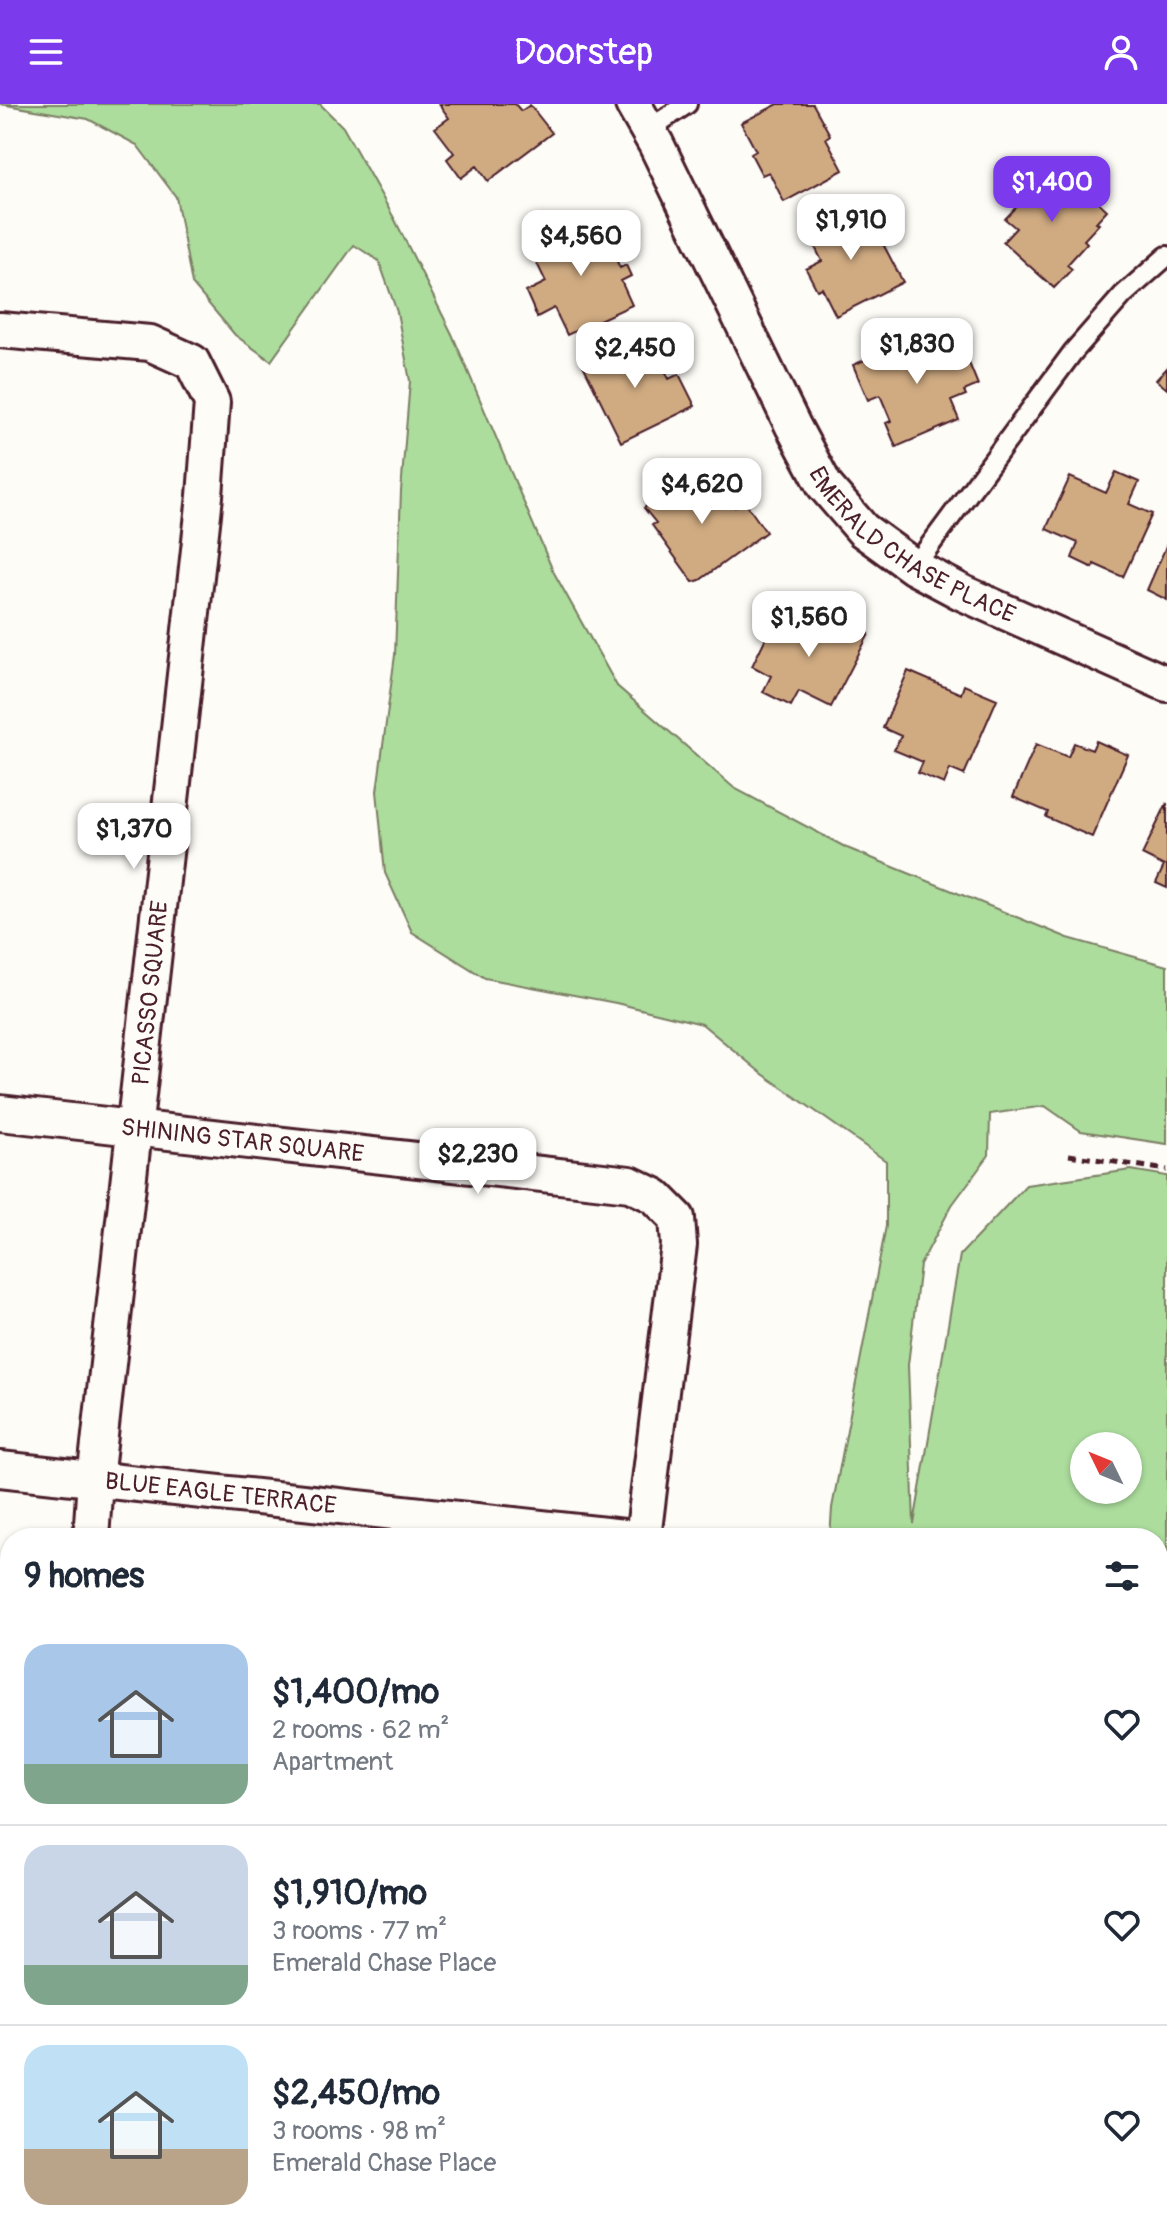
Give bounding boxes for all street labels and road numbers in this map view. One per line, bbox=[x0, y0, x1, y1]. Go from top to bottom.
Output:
street label: EMERALD CHASE PLACE bbox=[802, 462, 1020, 630]
street label: PICASSO SQUARE bbox=[126, 899, 175, 1087]
street label: SHINING STAR SQUARE bbox=[119, 1113, 365, 1169]
street label: BLUE EAGLE TERRACE bbox=[104, 1467, 338, 1521]

